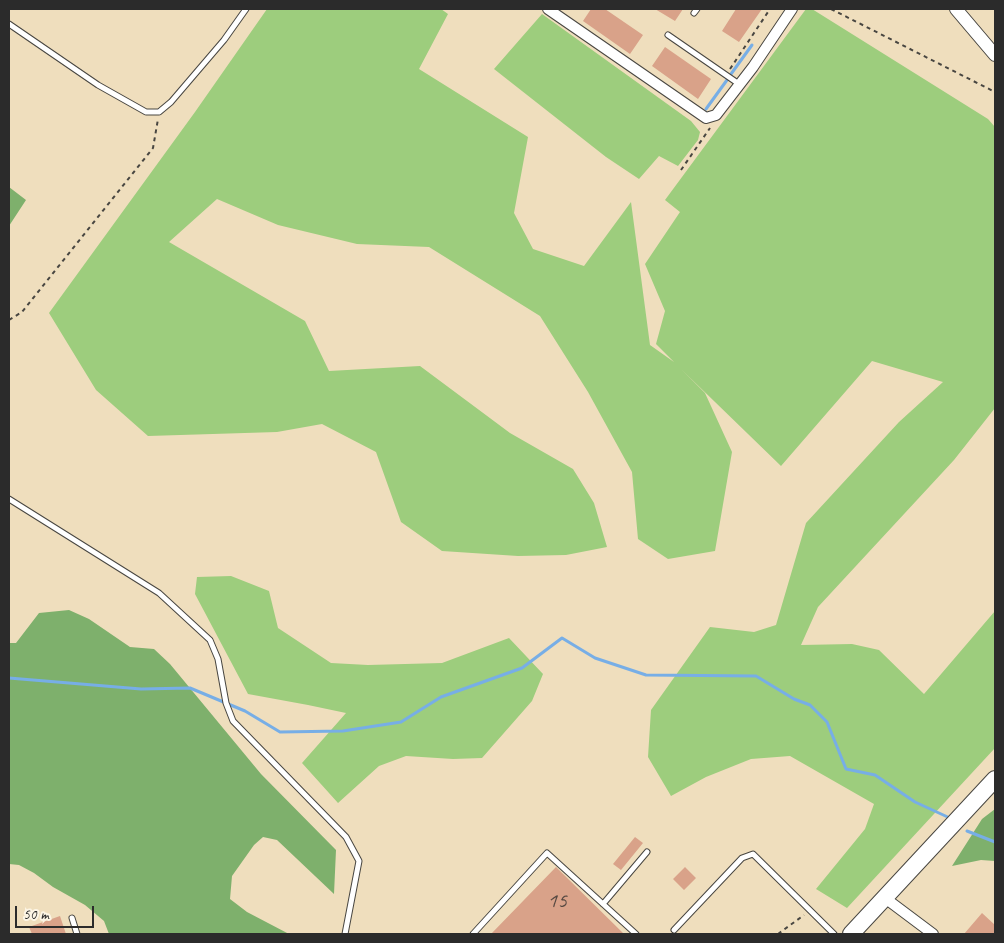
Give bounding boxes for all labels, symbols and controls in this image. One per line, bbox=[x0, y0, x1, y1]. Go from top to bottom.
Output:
house number: 15 bbox=[547, 888, 567, 914]
scale bar bbox=[18, 896, 96, 928]
text: 50 m bbox=[23, 905, 49, 924]

